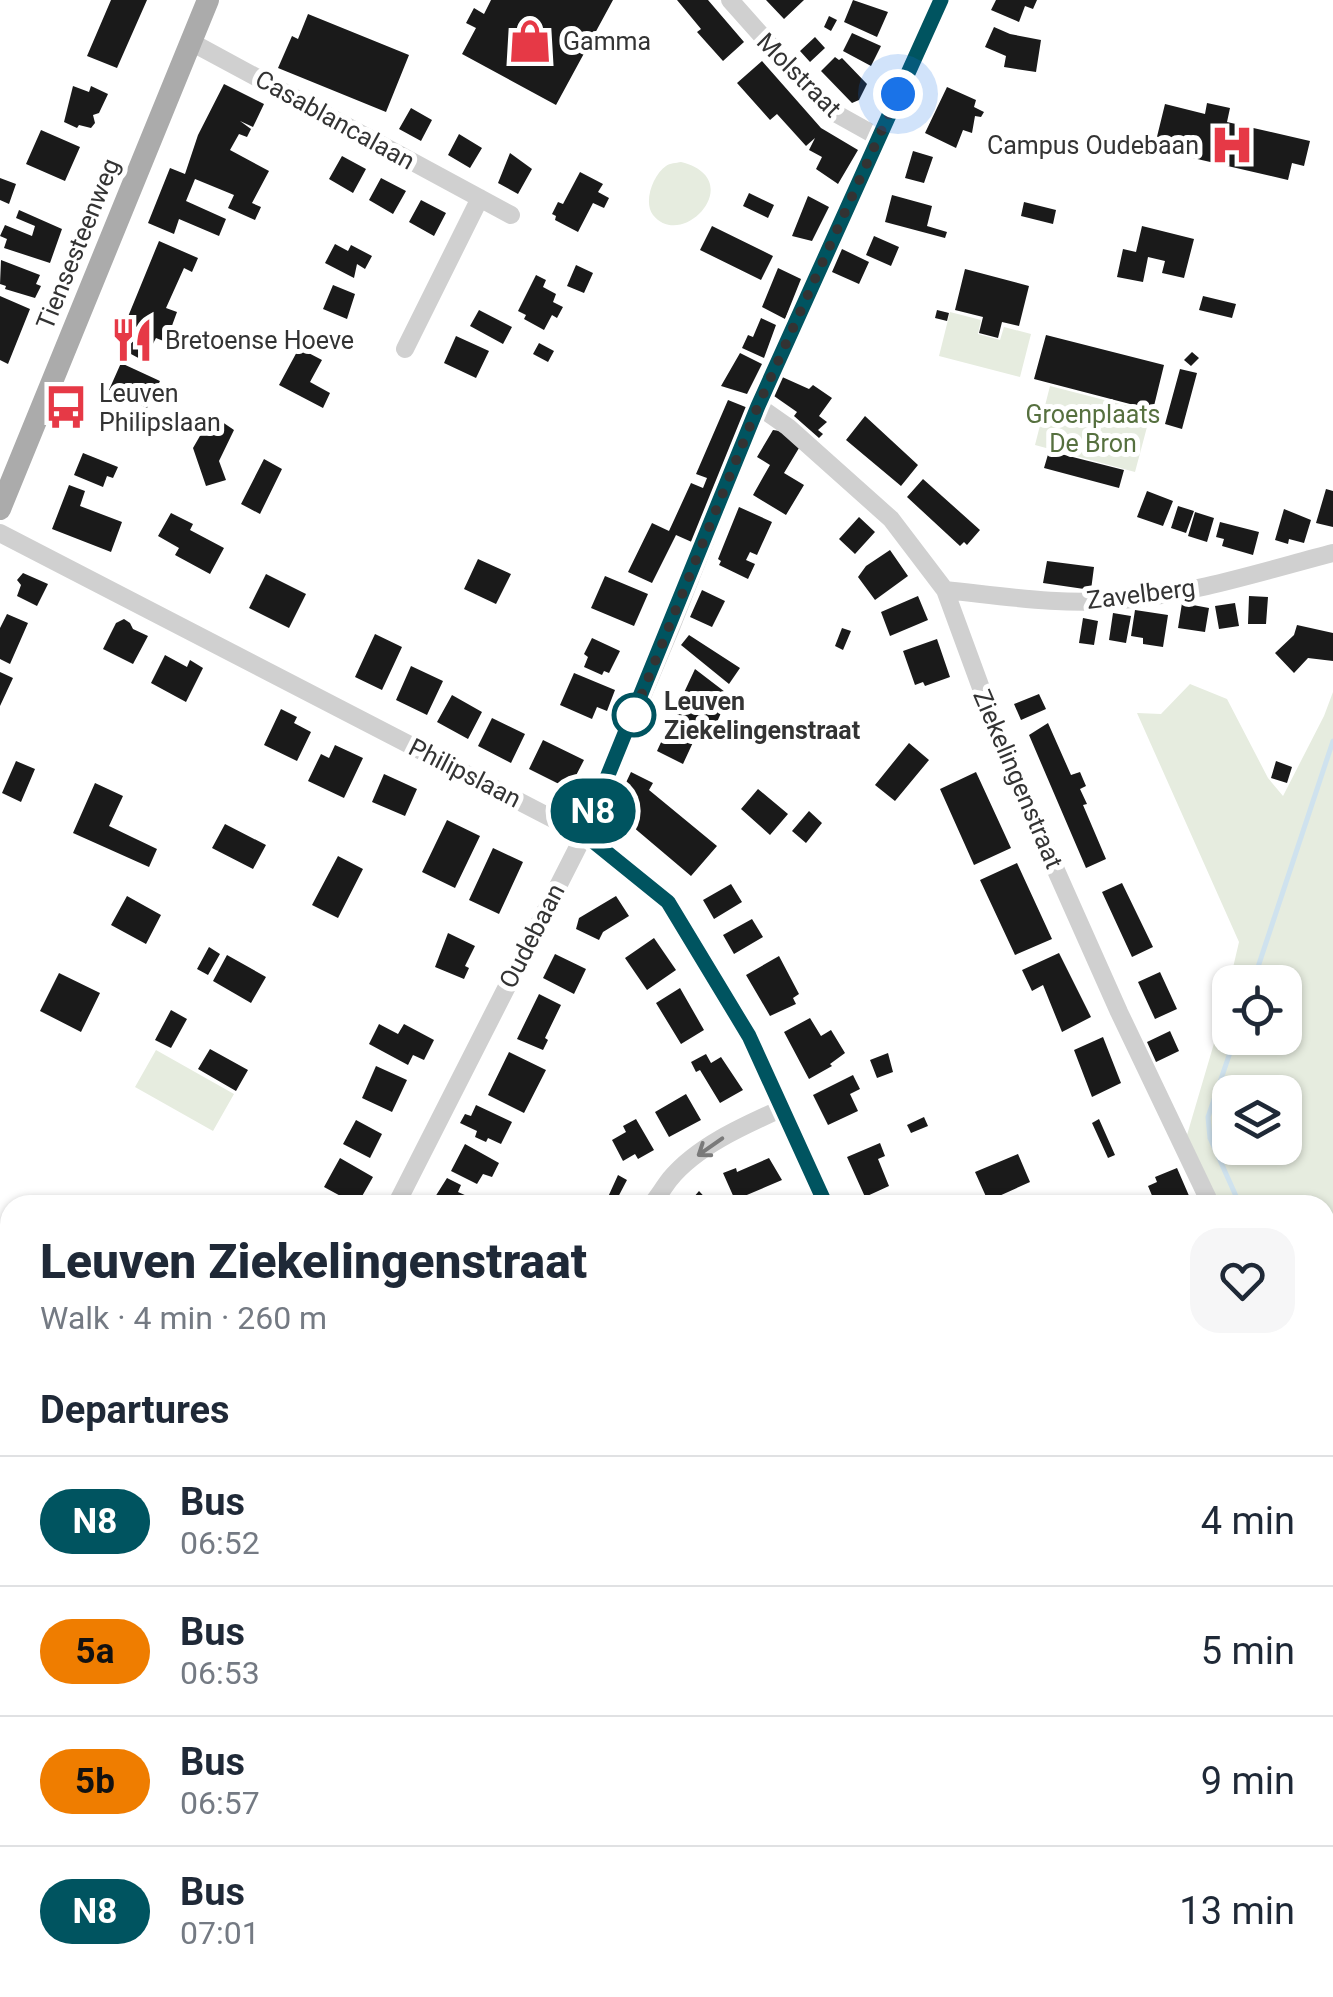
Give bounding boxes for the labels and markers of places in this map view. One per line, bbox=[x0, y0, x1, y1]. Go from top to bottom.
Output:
shop icon: Gamma bbox=[506, 17, 554, 65]
place label: Gamma bbox=[563, 27, 651, 56]
hospital icon: Campus Oudebaan bbox=[1208, 121, 1256, 169]
place label: Campus Oudebaan bbox=[987, 131, 1199, 160]
restaurant icon: Bretoense Hoeve bbox=[108, 316, 156, 364]
place label: Bretoense Hoeve bbox=[165, 326, 354, 355]
place label: Leuven Philipslaan bbox=[99, 379, 221, 437]
bus stop icon: Leuven Philipslaan bbox=[42, 383, 90, 431]
place label: Leuven Ziekelingenstraat bbox=[664, 687, 860, 745]
marker: Leuven Ziekelingenstraat bbox=[613, 694, 655, 736]

